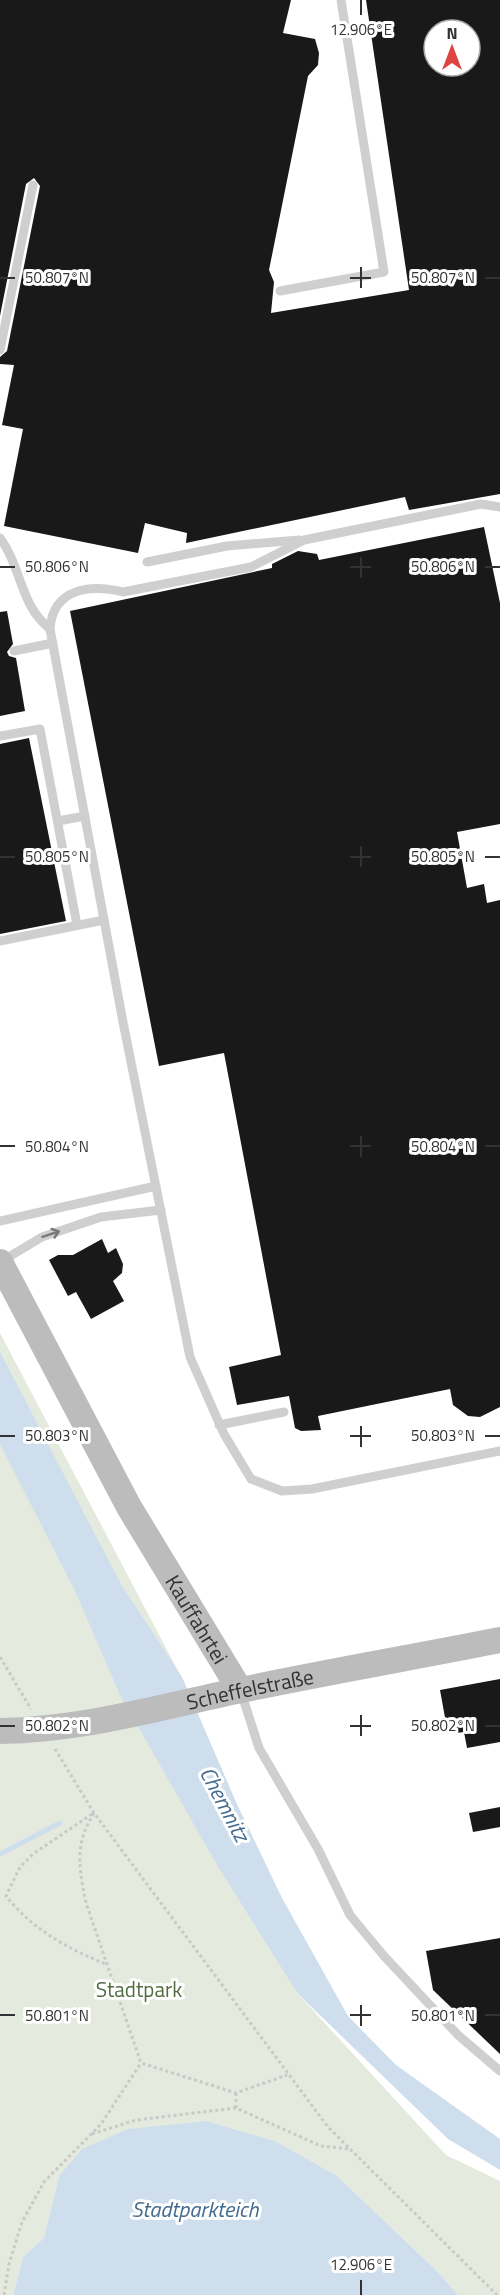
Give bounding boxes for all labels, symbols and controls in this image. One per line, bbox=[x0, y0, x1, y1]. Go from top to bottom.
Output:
text: 12.906°E bbox=[330, 18, 392, 41]
north arrow bbox=[422, 18, 482, 78]
text: N bbox=[446, 21, 458, 45]
text: 50.807°N bbox=[25, 266, 89, 289]
text: 50.807°N bbox=[411, 266, 475, 289]
text: 50.806°N bbox=[25, 555, 89, 578]
text: 50.806°N bbox=[411, 555, 475, 578]
text: 50.805°N bbox=[25, 845, 89, 868]
text: 50.805°N bbox=[411, 845, 475, 868]
text: 50.804°N bbox=[25, 1135, 89, 1158]
text: 50.804°N bbox=[411, 1135, 475, 1158]
one-way arrow bbox=[41, 1227, 60, 1238]
text: 50.803°N bbox=[25, 1424, 89, 1447]
text: 50.803°N bbox=[411, 1424, 475, 1447]
street label: Kauffahrtei bbox=[158, 1568, 236, 1670]
street label: Scheffelstraße bbox=[183, 1660, 316, 1718]
text: 50.802°N bbox=[25, 1714, 89, 1737]
text: 50.802°N bbox=[411, 1714, 475, 1737]
water label: Chemnitz bbox=[191, 1760, 260, 1849]
park label: Stadtpark bbox=[96, 1973, 182, 2005]
text: 50.801°N bbox=[25, 2004, 89, 2027]
text: 50.801°N bbox=[411, 2004, 475, 2027]
water label: Stadtparkteich bbox=[131, 2192, 260, 2226]
text: 12.906°E bbox=[330, 2253, 392, 2276]

